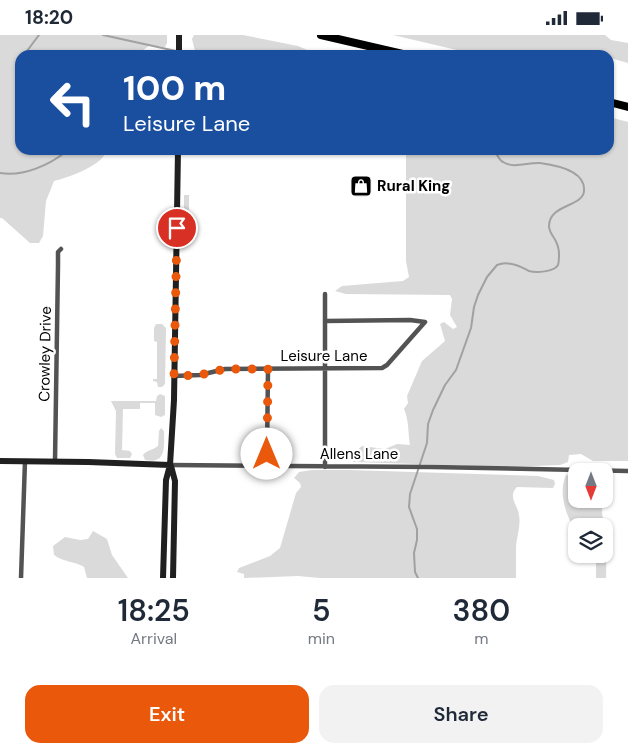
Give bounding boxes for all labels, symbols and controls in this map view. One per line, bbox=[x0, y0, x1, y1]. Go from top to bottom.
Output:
text: 18:20 bbox=[25, 5, 73, 30]
text: 100 m bbox=[123, 65, 226, 111]
icon: left bbox=[40, 70, 105, 135]
text: Leisure Lane bbox=[123, 109, 250, 138]
shop icon: Rural King bbox=[349, 174, 373, 198]
place label: Rural King bbox=[377, 176, 450, 196]
pin bbox=[156, 207, 198, 249]
icon: arrive bbox=[163, 214, 191, 242]
street label: Crowley Drive bbox=[34, 306, 56, 402]
street label: Leisure Lane bbox=[281, 346, 367, 366]
position arrow bbox=[240, 427, 292, 479]
street label: Allens Lane bbox=[320, 444, 398, 464]
north arrow bbox=[568, 463, 612, 507]
map controls bbox=[568, 463, 613, 563]
button: layers bbox=[568, 518, 613, 563]
text: 18:25 bbox=[118, 591, 190, 630]
text: 5 bbox=[312, 591, 331, 630]
text: 380 bbox=[453, 591, 510, 630]
text: Arrival bbox=[131, 628, 177, 649]
text: min bbox=[308, 628, 335, 649]
text: m bbox=[474, 628, 489, 649]
button: Exit bbox=[25, 685, 309, 743]
button: Share bbox=[319, 685, 603, 743]

